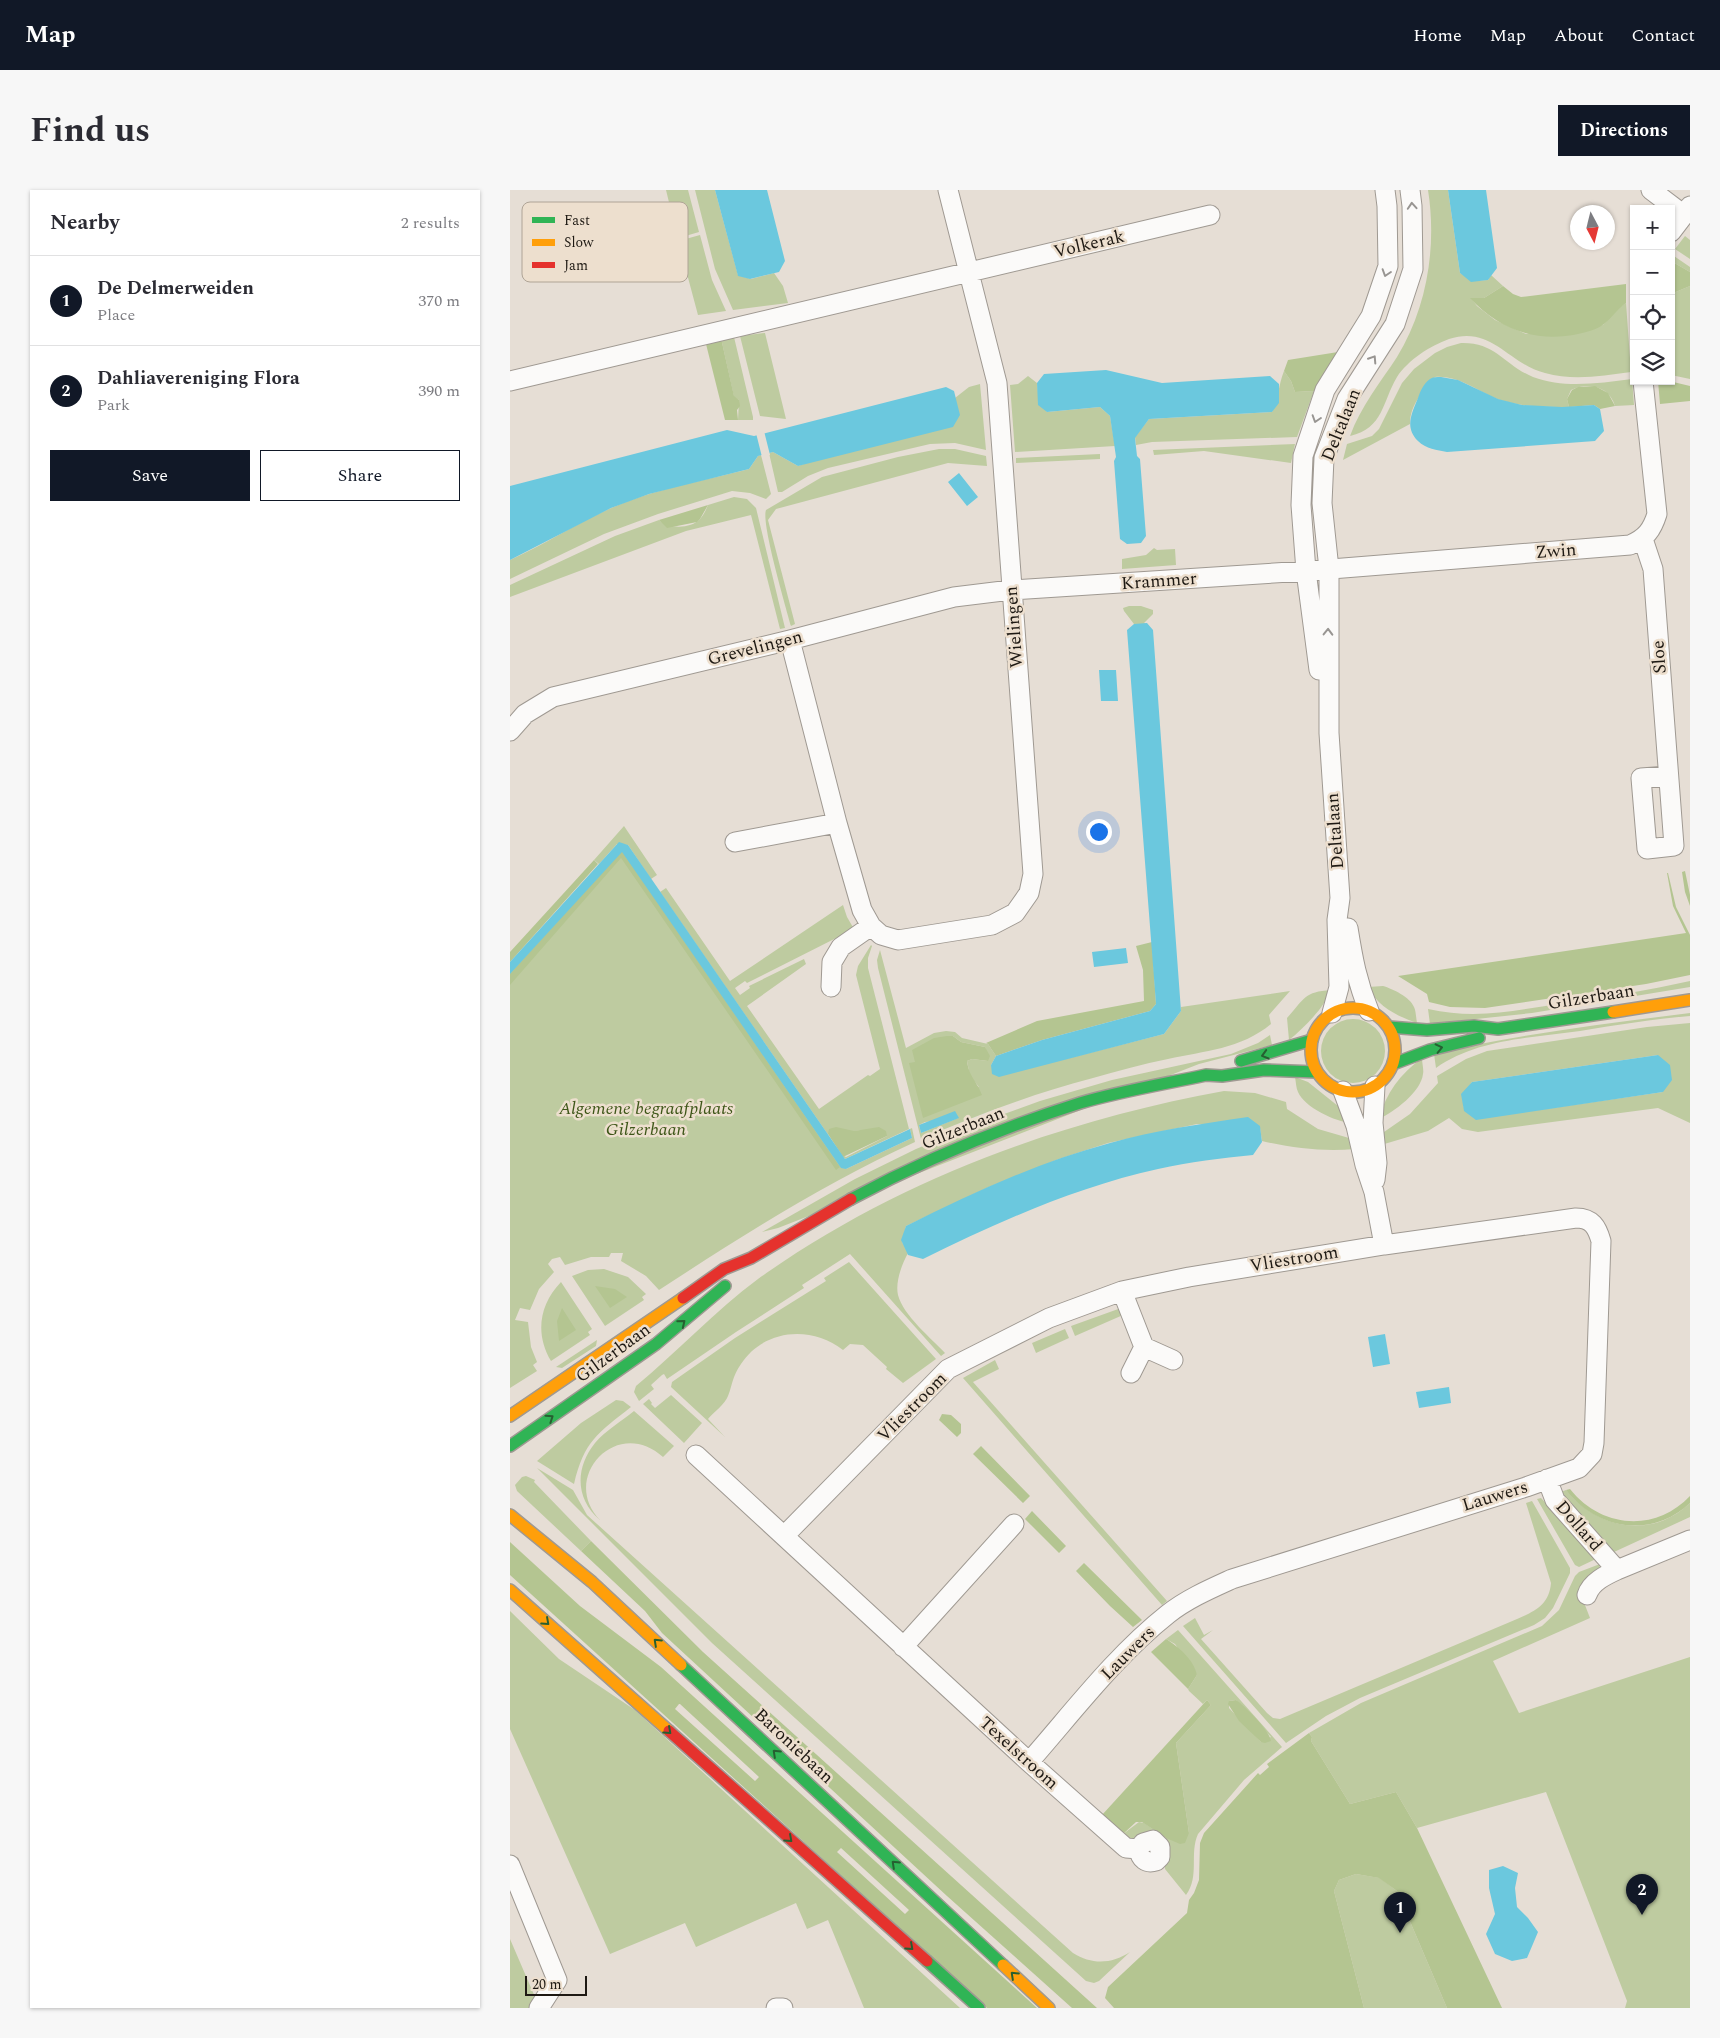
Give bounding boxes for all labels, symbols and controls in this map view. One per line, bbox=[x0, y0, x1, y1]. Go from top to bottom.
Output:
text: Map bbox=[25, 17, 75, 53]
text: Home bbox=[1413, 22, 1462, 49]
text: Map bbox=[1490, 22, 1526, 49]
text: About bbox=[1554, 22, 1604, 49]
text: Contact bbox=[1632, 22, 1695, 49]
text: Find us bbox=[30, 104, 150, 157]
button: Directions bbox=[1558, 105, 1690, 156]
legend bbox=[522, 202, 688, 282]
one-way arrow bbox=[1406, 202, 1417, 210]
north arrow bbox=[1570, 205, 1615, 250]
map controls bbox=[1630, 205, 1675, 385]
button: + bbox=[1630, 205, 1675, 250]
text: Nearby bbox=[50, 207, 120, 239]
text: Fast bbox=[564, 210, 590, 231]
text: 2 results bbox=[401, 211, 460, 235]
street label: Volkerak bbox=[1051, 223, 1127, 265]
text: Slow bbox=[564, 232, 594, 253]
button: − bbox=[1630, 250, 1675, 295]
text: Jam bbox=[564, 255, 588, 276]
one-way arrow bbox=[1381, 268, 1391, 277]
text: De Delmerweiden bbox=[97, 274, 254, 303]
text: 1 bbox=[62, 289, 70, 313]
text: 370 m bbox=[418, 289, 460, 313]
button: locate bbox=[1630, 295, 1675, 340]
text: Place bbox=[97, 303, 135, 327]
button: layers bbox=[1630, 340, 1675, 385]
one-way arrow bbox=[1366, 356, 1376, 365]
text: Dahliavereniging Flora bbox=[97, 364, 300, 393]
text: 2 bbox=[62, 379, 70, 403]
text: 390 m bbox=[418, 379, 460, 403]
street label: Deltalaan bbox=[1314, 385, 1368, 465]
text: Park bbox=[97, 393, 130, 417]
one-way arrow bbox=[1311, 414, 1321, 422]
button: Save bbox=[50, 450, 250, 501]
button: Share bbox=[260, 450, 460, 501]
street label: Zwin bbox=[1535, 536, 1577, 566]
street label: Krammer bbox=[1120, 565, 1198, 597]
street label: Wielingen bbox=[998, 585, 1030, 669]
street label: Grevelingen bbox=[705, 623, 805, 673]
one-way arrow bbox=[1323, 628, 1333, 636]
street label: Sloe bbox=[1644, 639, 1674, 675]
street label: Deltalaan bbox=[1319, 792, 1351, 870]
your location bbox=[1086, 819, 1112, 845]
street label: Gilzerbaan bbox=[1546, 977, 1636, 1017]
one-way arrow bbox=[1435, 1043, 1444, 1054]
one-way arrow bbox=[1261, 1049, 1270, 1059]
park label: Algemene begraafplaats Gilzerbaan bbox=[558, 1095, 734, 1143]
street label: Gilzerbaan bbox=[917, 1099, 1009, 1157]
street label: Vliestroom bbox=[1248, 1239, 1340, 1279]
street label: Gilzerbaan bbox=[570, 1316, 656, 1390]
one-way arrow bbox=[676, 1320, 685, 1329]
street label: Vliestroom bbox=[871, 1366, 953, 1448]
one-way arrow bbox=[545, 1415, 554, 1425]
street label: Lauwers bbox=[1459, 1473, 1531, 1519]
street label: Dollard bbox=[1549, 1494, 1609, 1558]
one-way arrow bbox=[541, 1617, 550, 1626]
street label: Lauwers bbox=[1095, 1620, 1161, 1686]
one-way arrow bbox=[654, 1639, 663, 1648]
street label: Baroniebaan bbox=[748, 1702, 840, 1790]
street label: Texelstroom bbox=[973, 1710, 1065, 1796]
one-way arrow bbox=[662, 1725, 671, 1734]
one-way arrow bbox=[772, 1750, 781, 1759]
one-way arrow bbox=[784, 1833, 793, 1842]
one-way arrow bbox=[891, 1861, 900, 1870]
pin: 2 bbox=[1626, 1874, 1658, 1915]
pin: 1 bbox=[1384, 1892, 1416, 1933]
one-way arrow bbox=[905, 1941, 914, 1950]
one-way arrow bbox=[1010, 1972, 1019, 1981]
scale bar bbox=[525, 1973, 588, 1996]
text: 20 m bbox=[532, 1974, 562, 1995]

